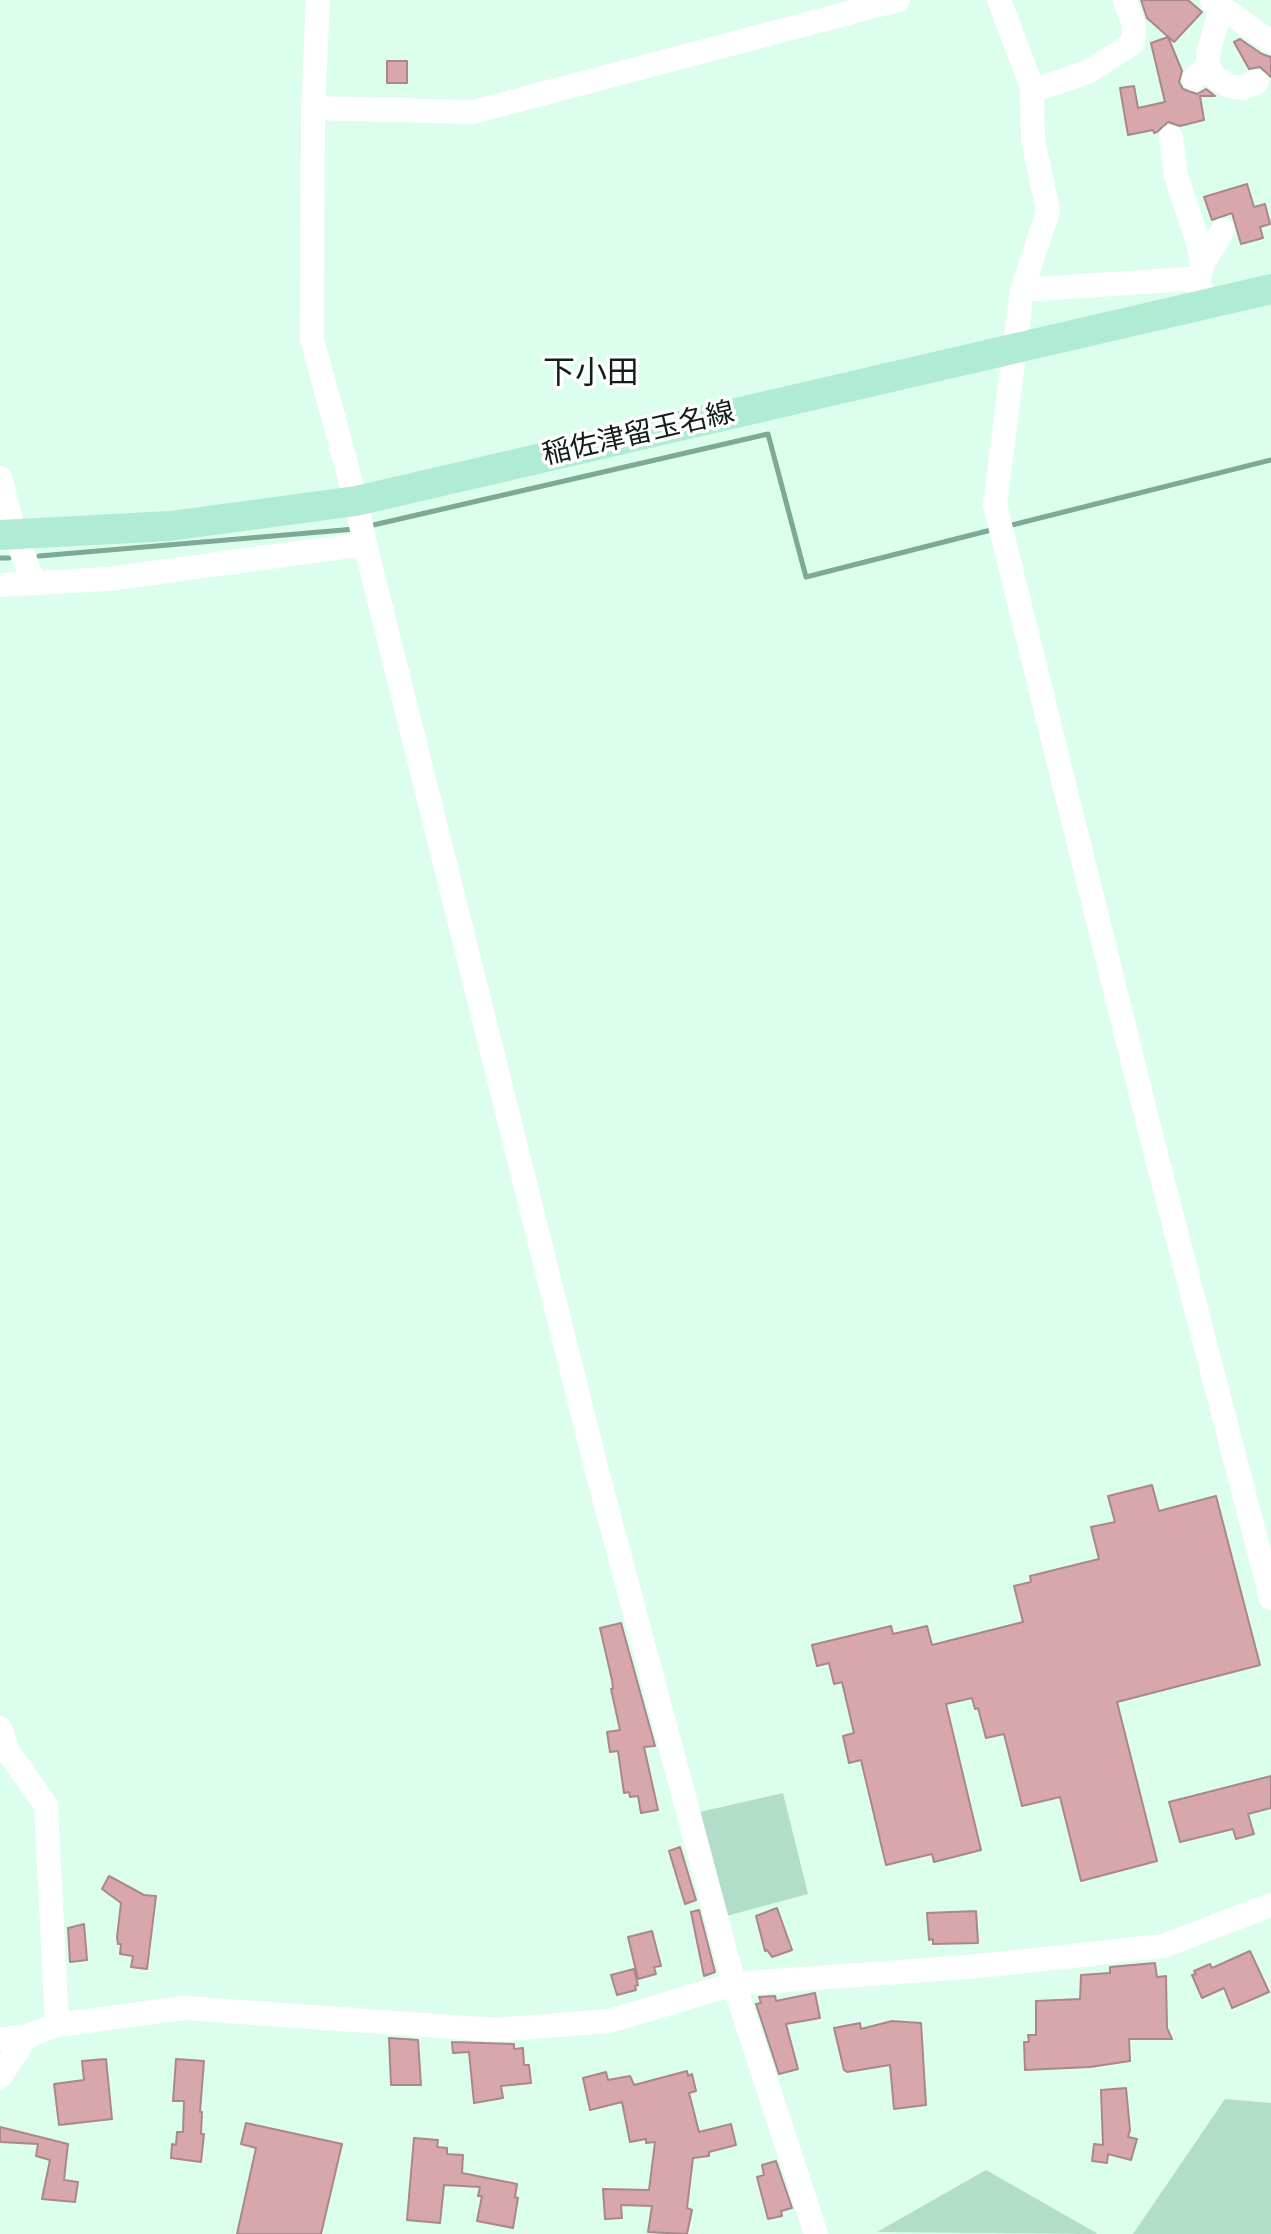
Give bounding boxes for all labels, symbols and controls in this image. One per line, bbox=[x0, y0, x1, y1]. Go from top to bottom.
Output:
district label: 下小田 bbox=[543, 357, 639, 395]
street label: 稲佐津留玉名線 bbox=[540, 398, 738, 474]

